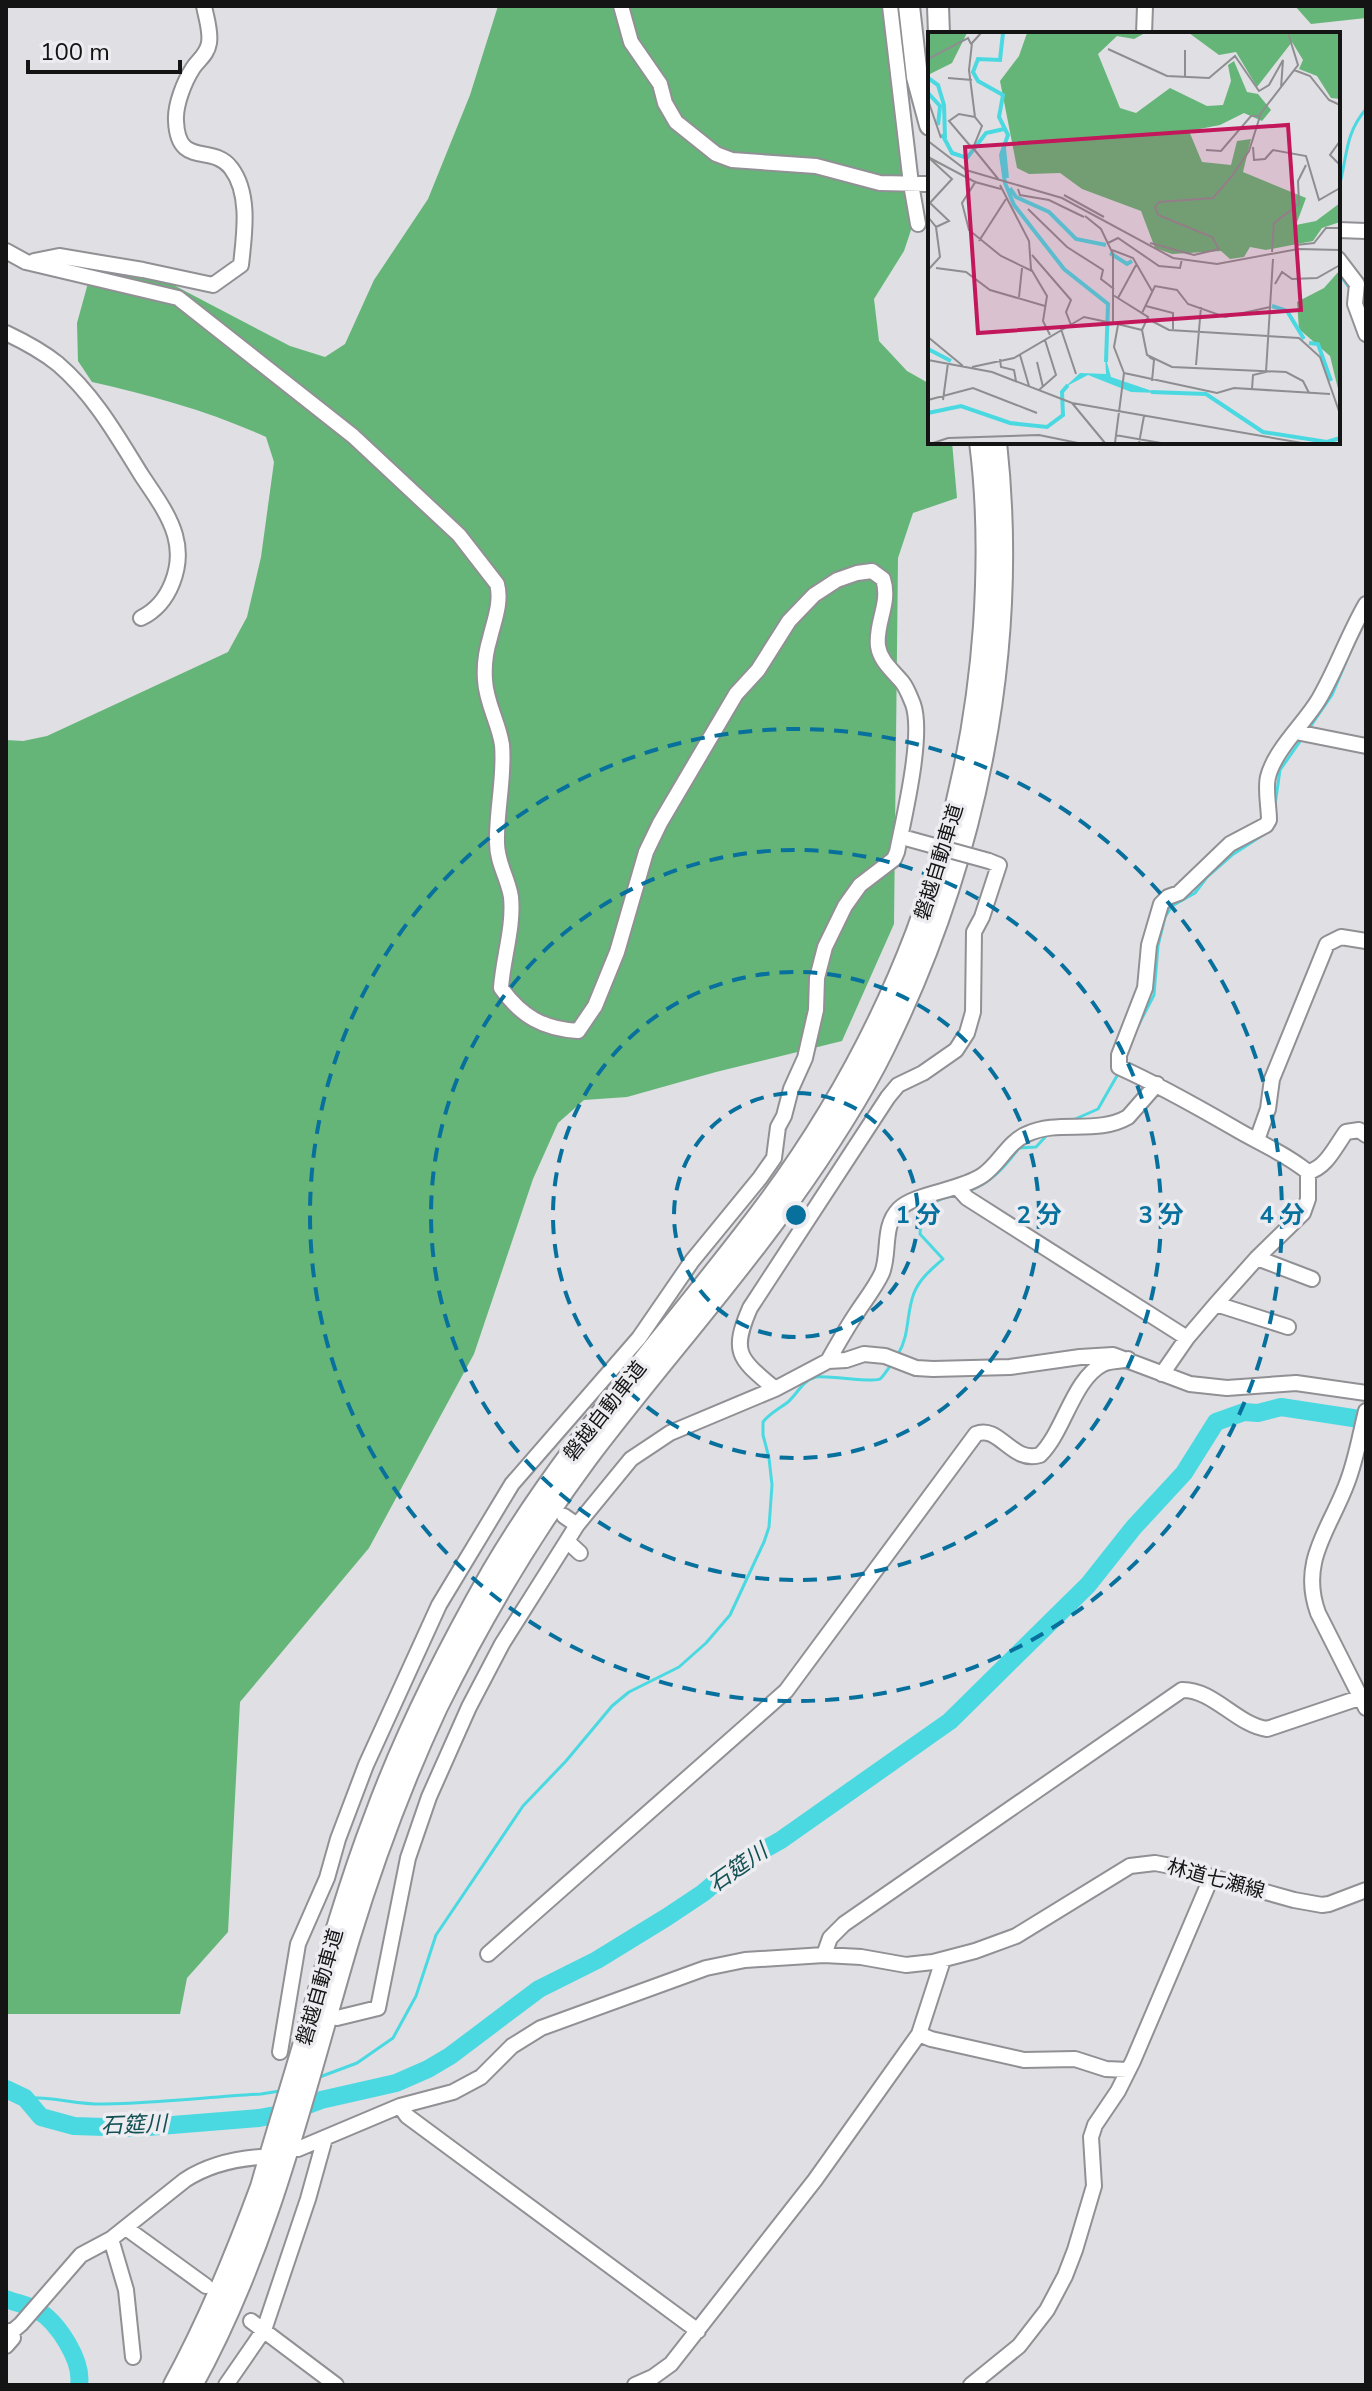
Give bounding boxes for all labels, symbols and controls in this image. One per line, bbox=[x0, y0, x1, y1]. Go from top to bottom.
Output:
scale bar bbox=[28, 24, 180, 74]
inset map bbox=[928, 32, 1340, 444]
text: 100 m bbox=[40, 36, 110, 68]
street label: 磐越自動車道 bbox=[909, 801, 969, 923]
text: 1 分 bbox=[896, 1199, 940, 1231]
text: 2 分 bbox=[1017, 1199, 1061, 1231]
text: 3 分 bbox=[1139, 1199, 1183, 1231]
text: 4 分 bbox=[1260, 1199, 1304, 1231]
centre of rings bbox=[782, 1201, 810, 1229]
street label: 磐越自動車道 bbox=[557, 1355, 653, 1467]
water label: 石筵川 bbox=[702, 1836, 775, 1899]
street label: 林道七瀬線 bbox=[1164, 1853, 1268, 1905]
street label: 磐越自動車道 bbox=[290, 1926, 350, 2048]
water label: 石筵川 bbox=[100, 2109, 169, 2141]

